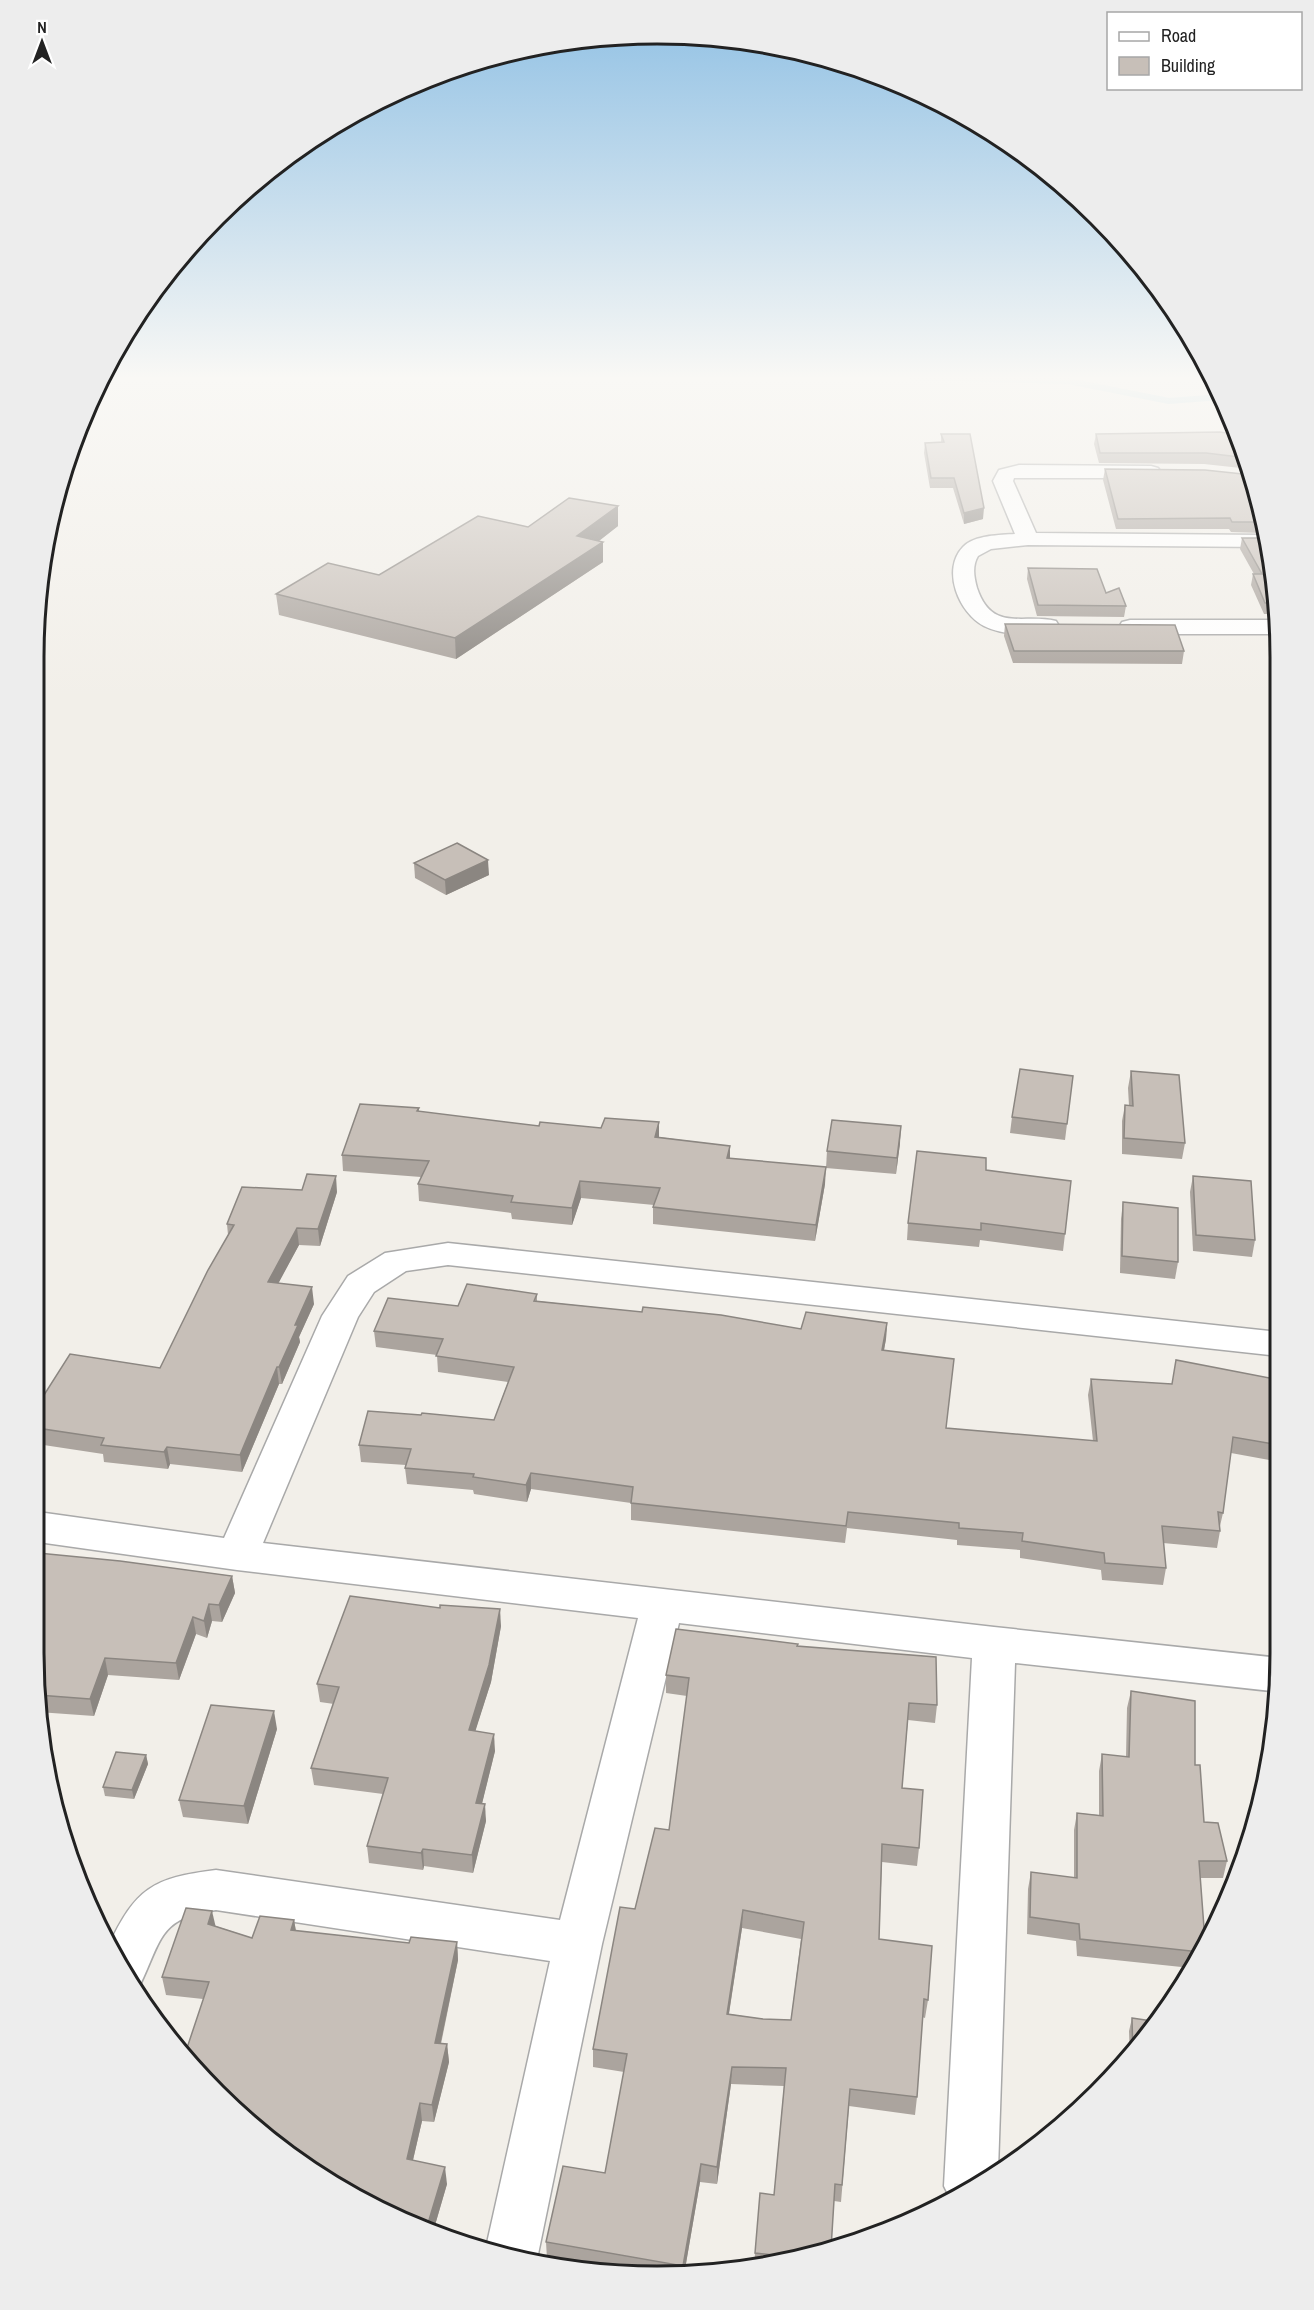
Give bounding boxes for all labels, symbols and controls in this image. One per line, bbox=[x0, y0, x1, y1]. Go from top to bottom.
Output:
north arrow bbox=[12, 12, 72, 72]
legend bbox=[1107, 12, 1302, 90]
text: N bbox=[37, 16, 47, 38]
text: Road bbox=[1161, 23, 1196, 48]
text: Building bbox=[1161, 53, 1216, 78]

